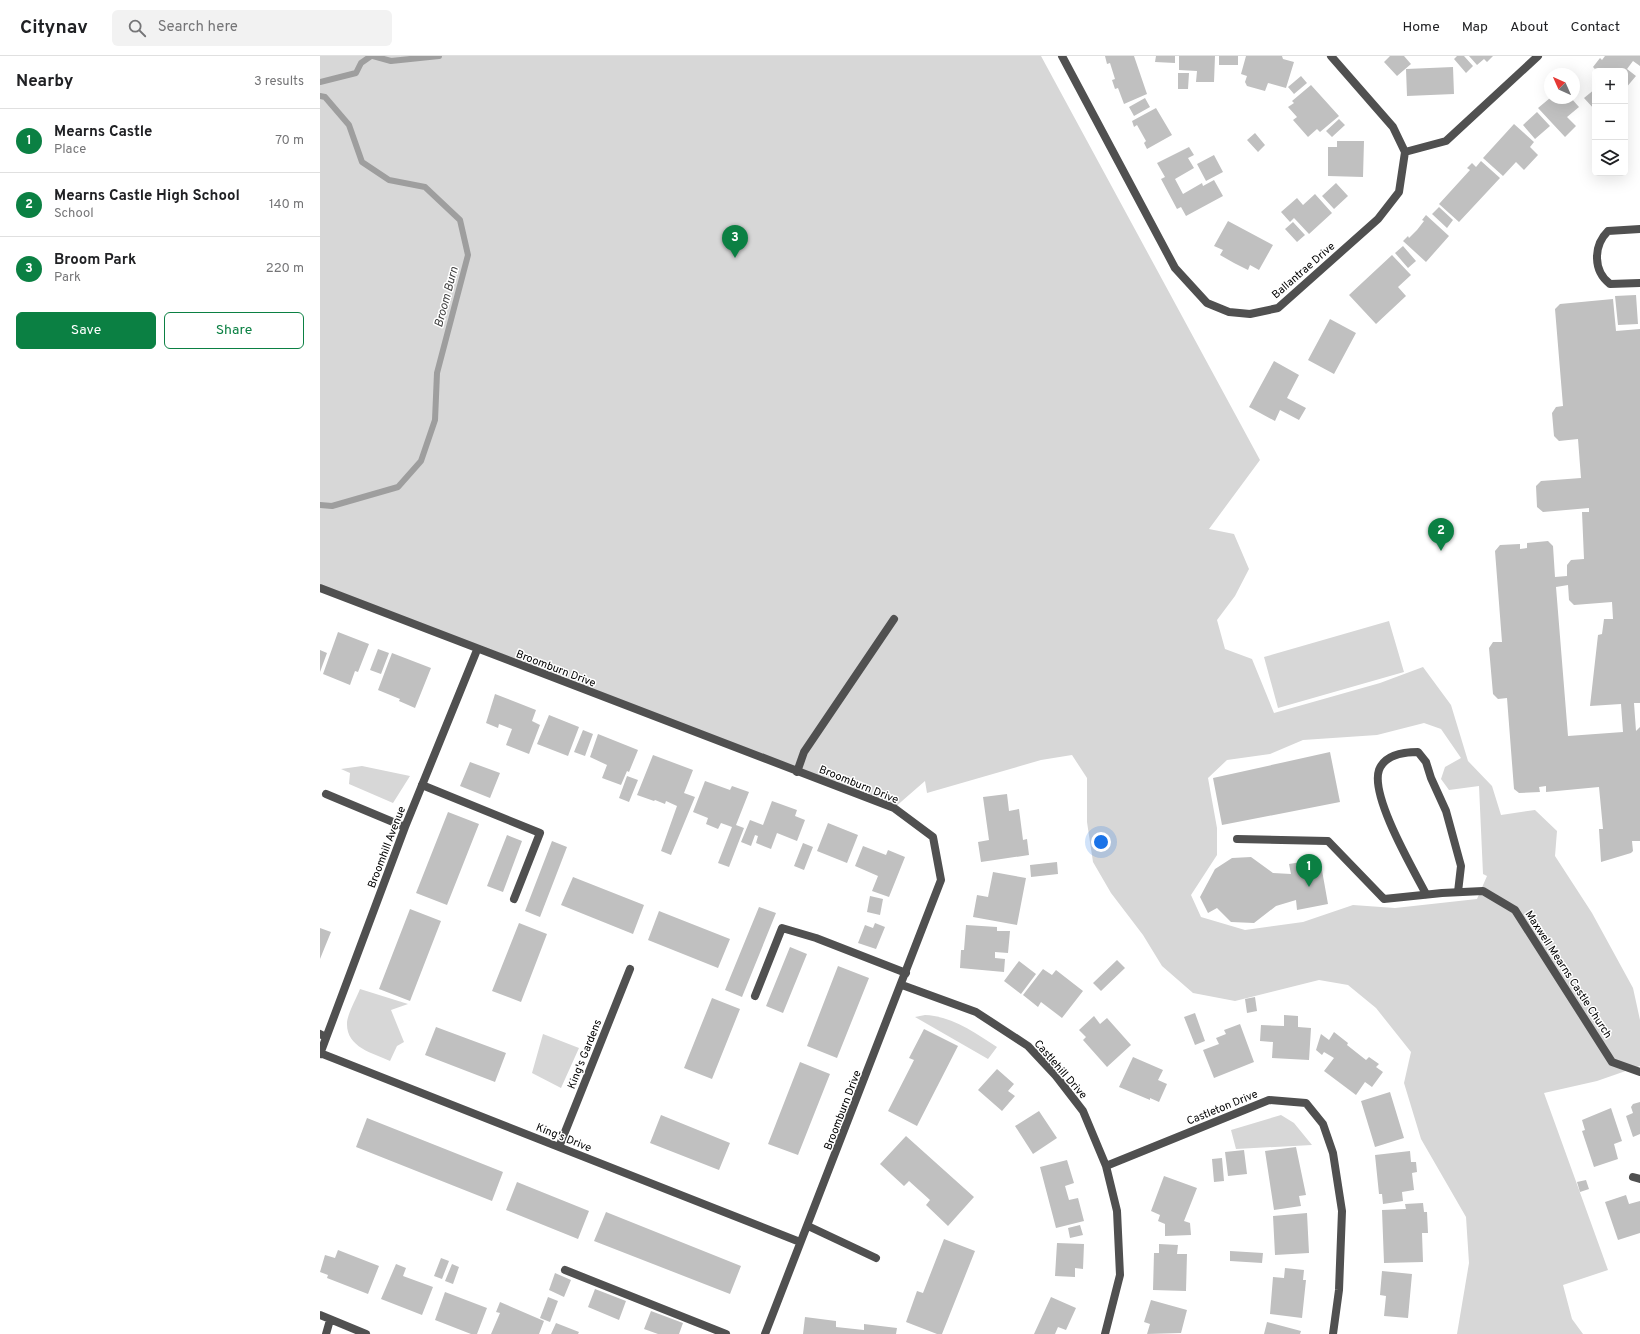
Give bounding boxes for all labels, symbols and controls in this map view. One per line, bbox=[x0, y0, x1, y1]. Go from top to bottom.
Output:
search box bbox=[112, 10, 392, 46]
text: Citynav bbox=[20, 16, 88, 40]
icon: search bbox=[126, 17, 148, 39]
text: Search here bbox=[158, 18, 238, 37]
text: Home bbox=[1403, 19, 1440, 36]
text: Map bbox=[1462, 19, 1488, 36]
text: About bbox=[1510, 19, 1549, 36]
text: Contact bbox=[1571, 19, 1620, 36]
north arrow bbox=[1544, 68, 1580, 104]
map controls bbox=[1592, 68, 1628, 176]
button: + bbox=[1592, 68, 1628, 104]
text: Nearby bbox=[16, 71, 73, 93]
text: 3 results bbox=[254, 74, 304, 90]
button: − bbox=[1592, 104, 1628, 140]
text: Mearns Castle bbox=[54, 123, 152, 142]
text: 1 bbox=[26, 133, 32, 149]
text: 70 m bbox=[275, 133, 304, 149]
button: layers bbox=[1592, 140, 1628, 176]
text: Place bbox=[54, 142, 86, 158]
text: Mearns Castle High School bbox=[54, 187, 240, 206]
text: 2 bbox=[25, 197, 33, 213]
text: 140 m bbox=[269, 197, 304, 213]
text: School bbox=[54, 206, 94, 222]
pin: 3 bbox=[722, 225, 748, 258]
street label: Ballantrae Drive bbox=[1269, 239, 1338, 302]
text: Broom Park bbox=[54, 251, 136, 270]
text: 3 bbox=[25, 261, 33, 277]
text: 220 m bbox=[266, 261, 304, 277]
water label: Broom Burn bbox=[431, 265, 463, 329]
text: Park bbox=[54, 270, 81, 286]
button: Save bbox=[16, 312, 156, 349]
button: Share bbox=[164, 312, 304, 349]
pin: 2 bbox=[1428, 518, 1454, 551]
street label: Broomburn Drive bbox=[514, 647, 598, 691]
street label: Broomburn Drive bbox=[817, 763, 900, 807]
street label: Broomhill Avenue bbox=[365, 804, 409, 890]
your location bbox=[1091, 832, 1111, 852]
pin: 1 bbox=[1296, 854, 1322, 887]
street label: Maxwell Mearns Castle Church bbox=[1522, 908, 1615, 1041]
street label: King's Gardens bbox=[565, 1018, 605, 1091]
street label: Castlehill Drive bbox=[1031, 1037, 1090, 1102]
street label: Broomburn Drive bbox=[821, 1068, 865, 1152]
street label: Castleton Drive bbox=[1185, 1087, 1260, 1129]
street label: King's Drive bbox=[534, 1120, 594, 1155]

